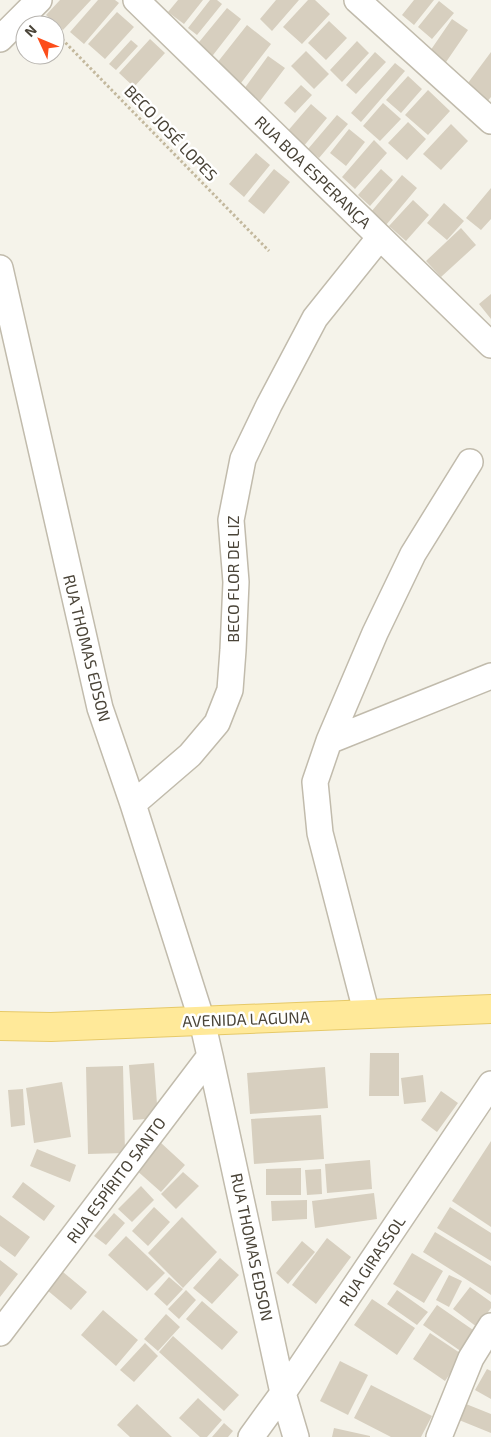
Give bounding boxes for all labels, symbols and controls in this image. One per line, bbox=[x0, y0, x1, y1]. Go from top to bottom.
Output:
north arrow bbox=[15, 15, 65, 65]
text: N bbox=[21, 21, 40, 40]
street label: BECO JOSÉ LOPES bbox=[121, 81, 222, 184]
street label: RUA BOA ESPERANÇA bbox=[251, 111, 375, 233]
street label: BECO FLOR DE LIZ bbox=[223, 515, 242, 643]
street label: RUA THOMAS EDSON bbox=[60, 572, 115, 723]
street label: AVENIDA LAGUNA bbox=[182, 1007, 310, 1030]
street label: RUA ESPÍRITO SANTO bbox=[62, 1113, 169, 1246]
street label: RUA THOMAS EDSON bbox=[228, 1171, 277, 1323]
street label: RUA GIRASSOL bbox=[334, 1212, 409, 1309]

